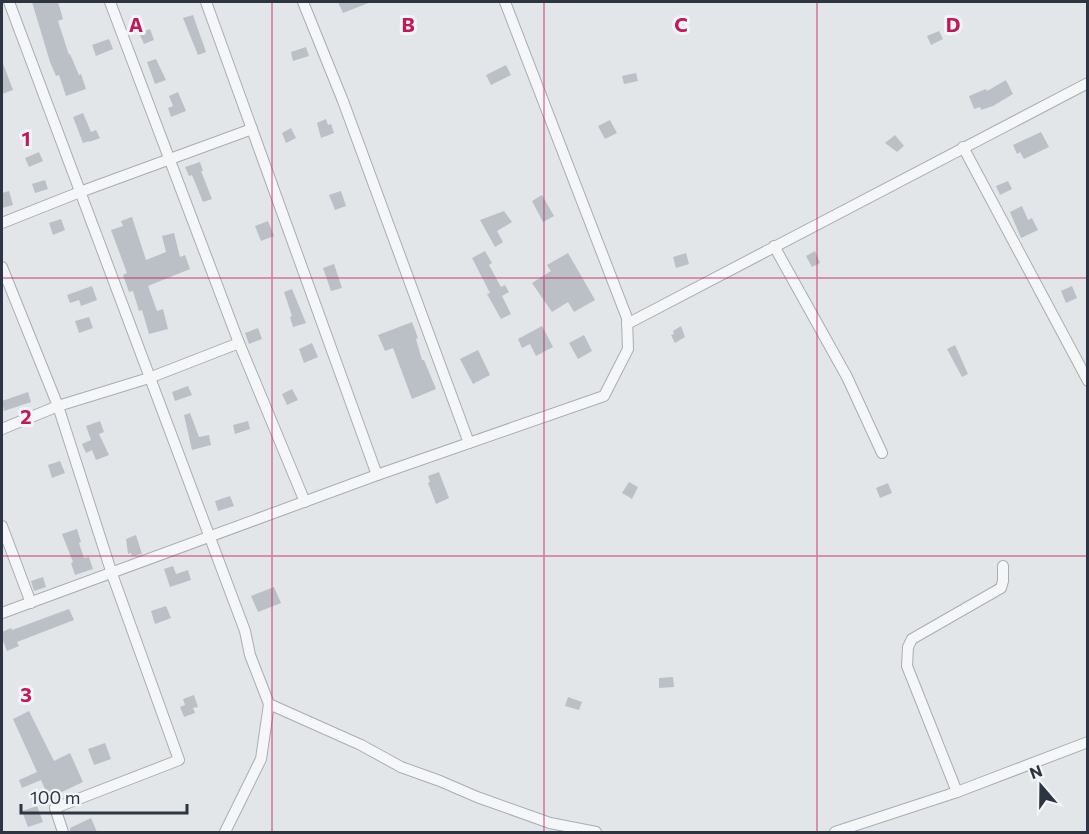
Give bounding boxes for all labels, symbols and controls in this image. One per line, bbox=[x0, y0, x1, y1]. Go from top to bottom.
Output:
text: A bbox=[129, 12, 143, 36]
text: B bbox=[401, 12, 415, 36]
text: C bbox=[674, 12, 688, 36]
text: D bbox=[946, 12, 960, 36]
text: 1 bbox=[21, 126, 31, 150]
text: 2 bbox=[20, 404, 32, 428]
text: 3 bbox=[20, 682, 32, 706]
north arrow bbox=[1011, 756, 1071, 816]
text: N bbox=[1027, 760, 1045, 782]
scale bar bbox=[21, 777, 188, 815]
text: 100 m bbox=[30, 786, 80, 808]

